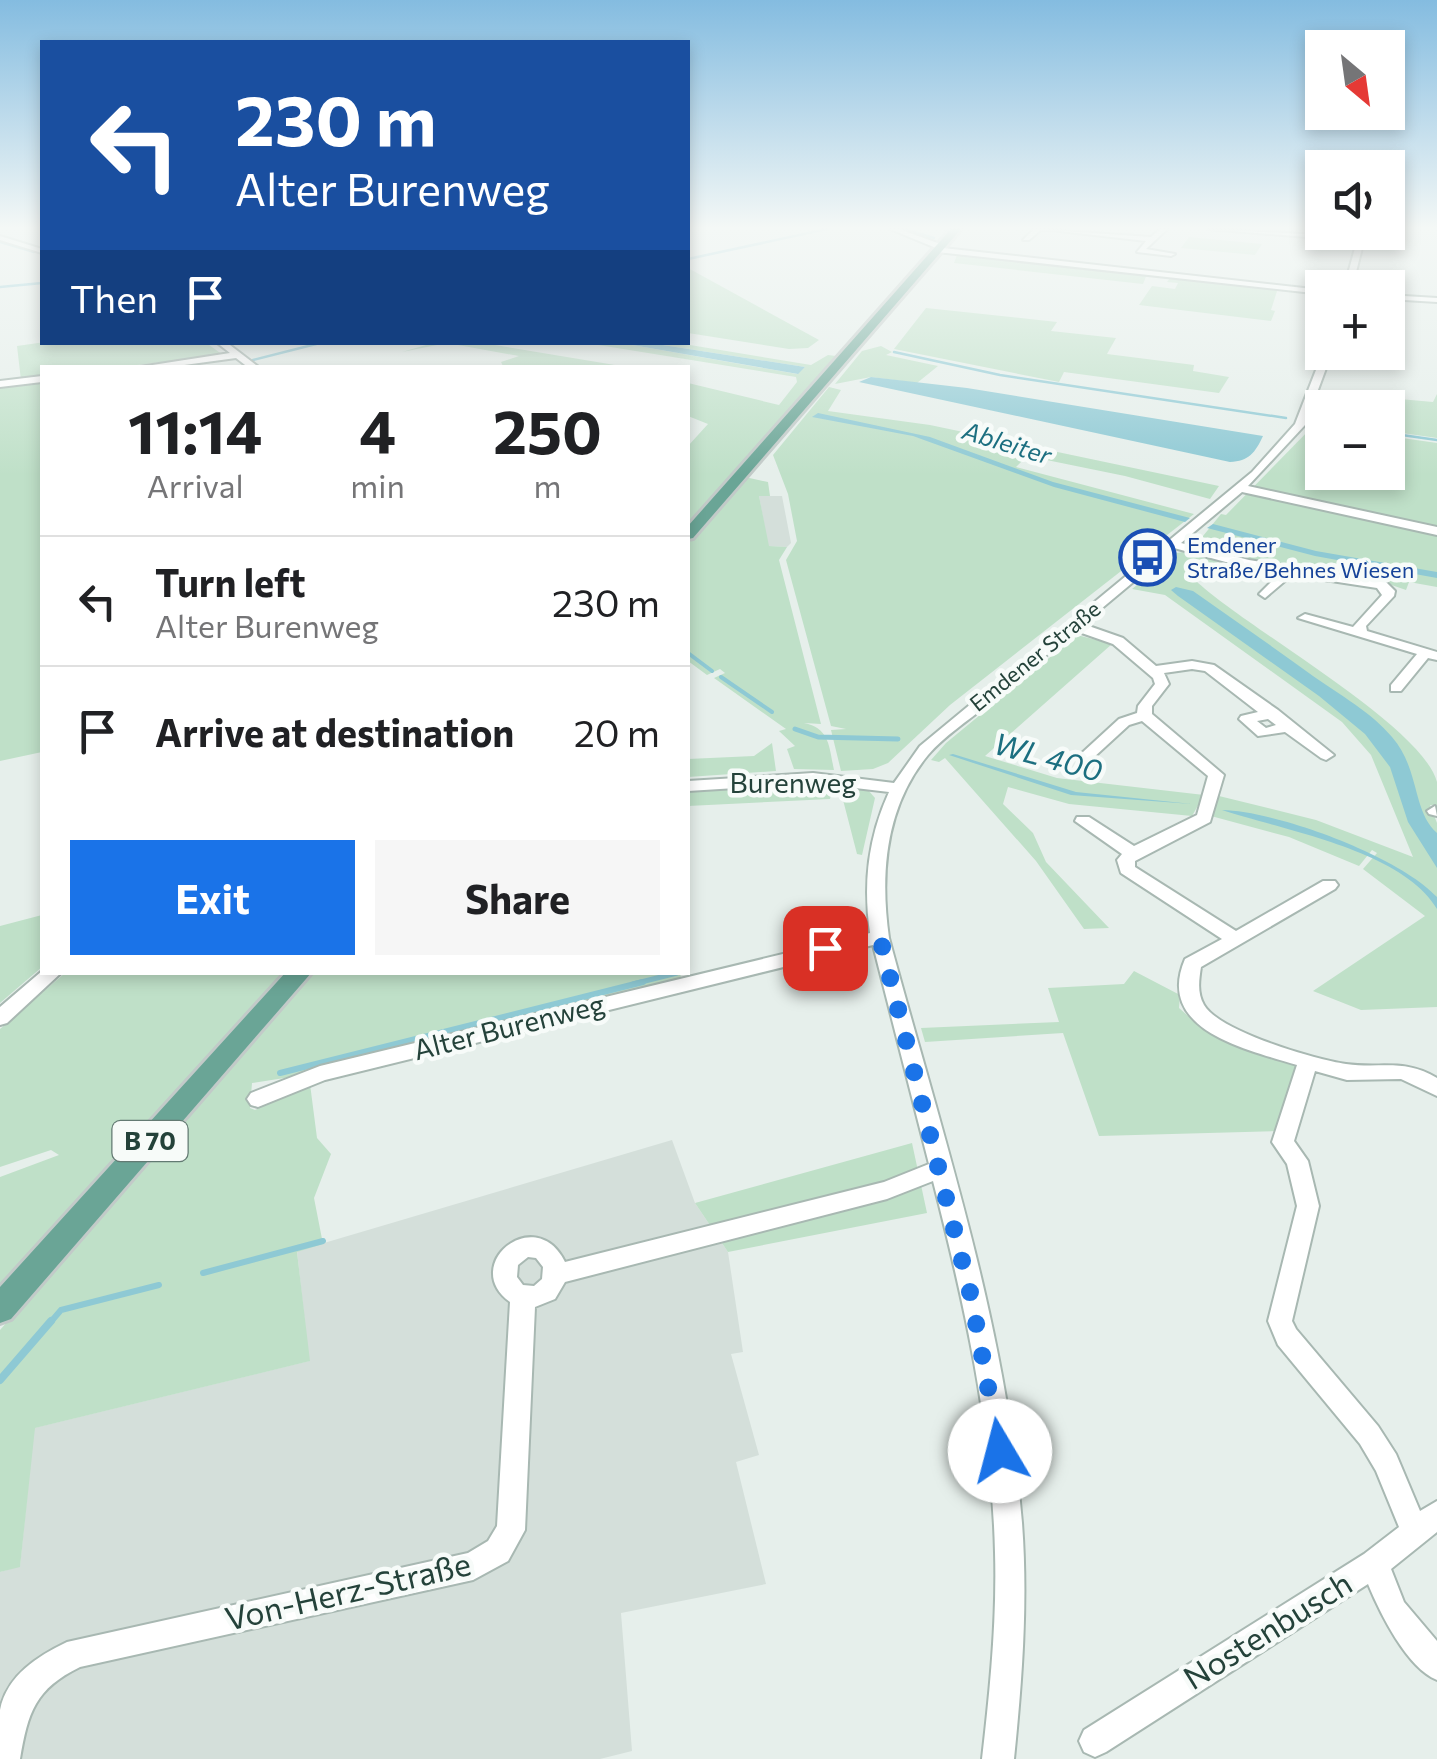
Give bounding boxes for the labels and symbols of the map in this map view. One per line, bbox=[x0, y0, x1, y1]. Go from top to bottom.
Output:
north arrow bbox=[1305, 30, 1405, 130]
water label: Ableiter bbox=[958, 414, 1056, 470]
bus stop icon: Emdener Straße/Behnes Wiesen bbox=[1118, 528, 1178, 588]
place label: Emdener Straße/Behnes Wiesen bbox=[1187, 531, 1414, 583]
street label: Emdener Straße bbox=[964, 595, 1106, 717]
water label: WL 400 bbox=[990, 723, 1107, 788]
street label: Burenweg bbox=[730, 765, 856, 799]
pin bbox=[783, 906, 868, 991]
street label: Alter Burenweg bbox=[410, 986, 608, 1066]
road number: B 70 bbox=[112, 1121, 188, 1161]
position arrow bbox=[948, 1399, 1052, 1503]
street label: Von-Herz-Straße bbox=[221, 1542, 474, 1638]
street label: Nostenbusch bbox=[1175, 1562, 1359, 1697]

